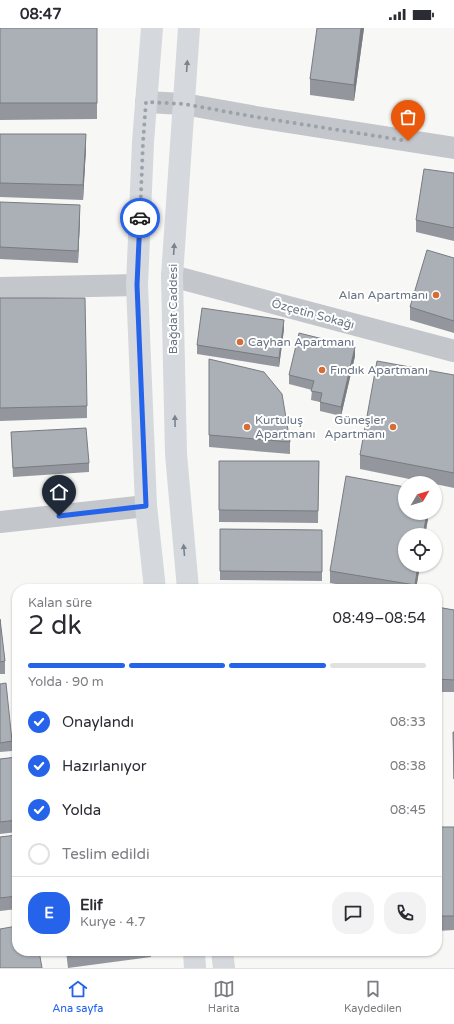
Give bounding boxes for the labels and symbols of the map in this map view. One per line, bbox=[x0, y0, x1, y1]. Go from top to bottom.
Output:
one-way arrow bbox=[183, 60, 190, 72]
pin bbox=[391, 100, 425, 141]
courier bbox=[120, 198, 160, 238]
one-way arrow bbox=[170, 243, 177, 255]
street label: Bağdat Caddesi bbox=[166, 264, 180, 354]
place label: Alan Apartmanı bbox=[339, 288, 428, 302]
marker: Alan Apartmanı bbox=[431, 290, 441, 300]
street label: Özçetin Sokağı bbox=[270, 296, 356, 332]
place label: Cayhan Apartmanı bbox=[248, 335, 354, 349]
marker: Cayhan Apartmanı bbox=[235, 337, 245, 347]
place label: Fındık Apartmanı bbox=[330, 363, 428, 377]
marker: Fındık Apartmanı bbox=[317, 365, 327, 375]
place label: Kurtuluş Apartmanı bbox=[255, 413, 315, 441]
place label: Güneşler Apartmanı bbox=[325, 413, 385, 441]
one-way arrow bbox=[172, 414, 178, 427]
marker: Kurtuluş Apartmanı bbox=[242, 422, 252, 432]
marker: Güneşler Apartmanı bbox=[388, 422, 398, 432]
pin bbox=[42, 475, 76, 516]
north arrow bbox=[398, 476, 442, 520]
one-way arrow bbox=[181, 544, 188, 556]

